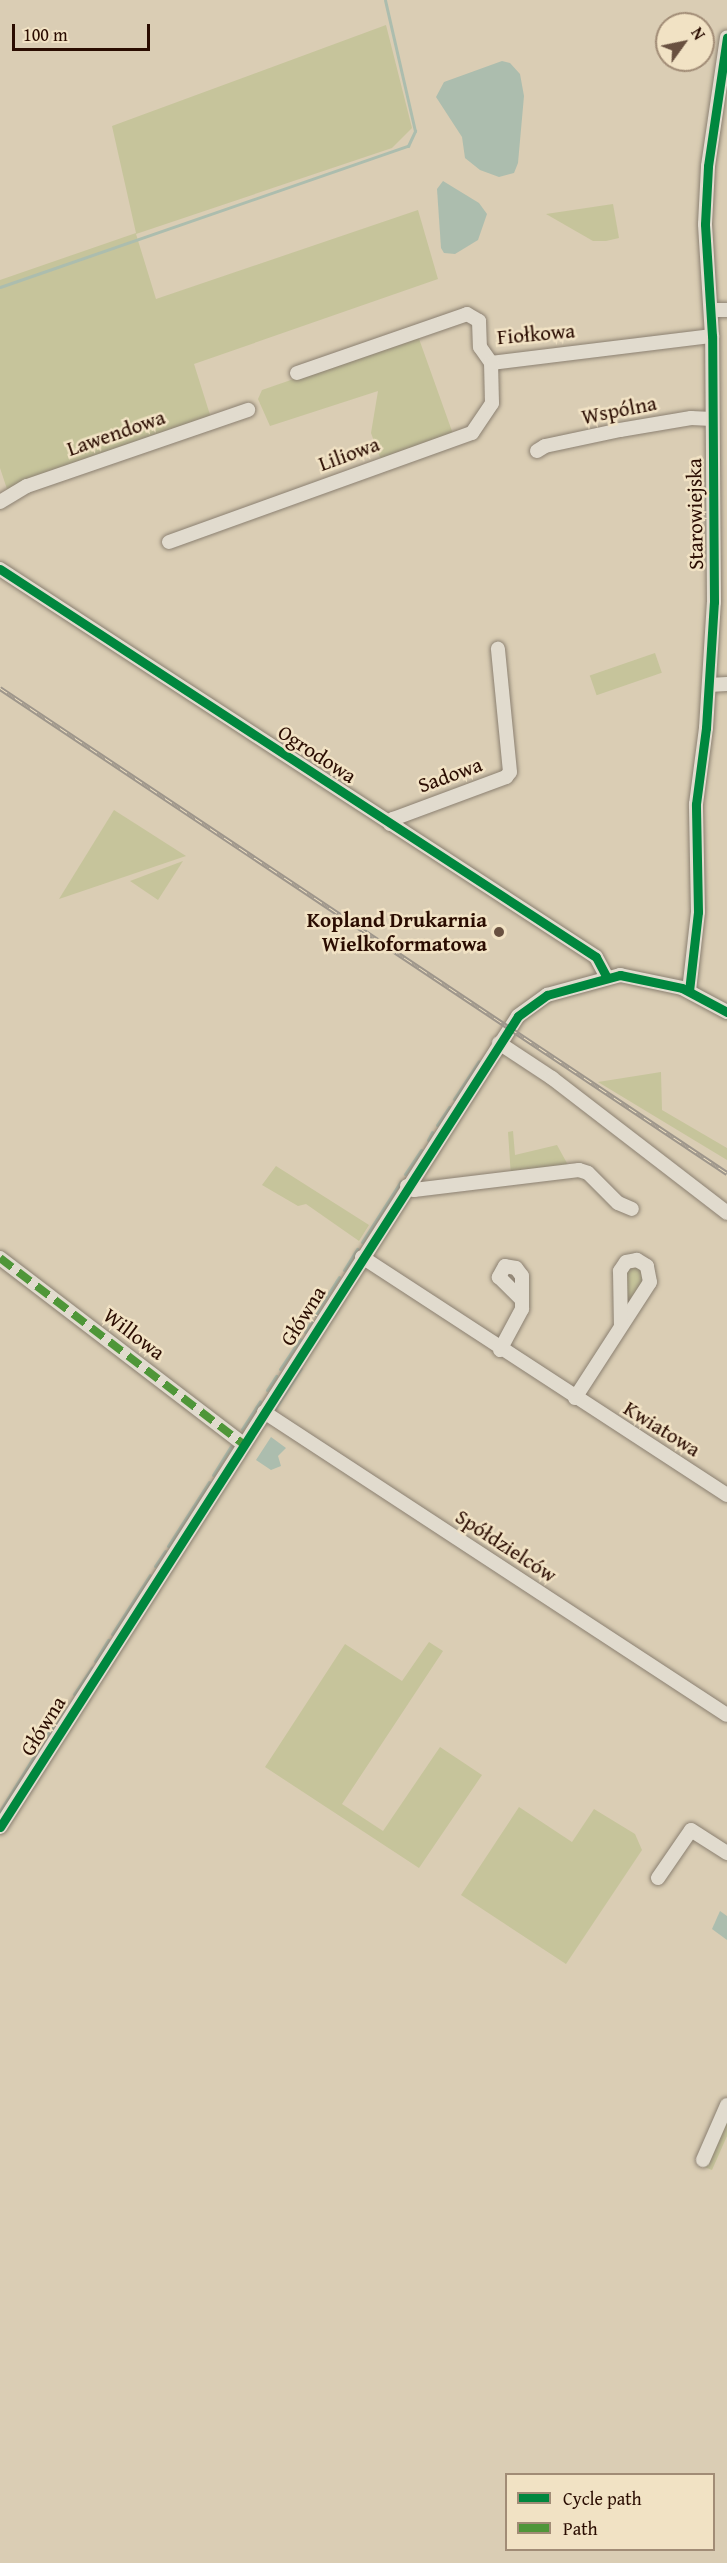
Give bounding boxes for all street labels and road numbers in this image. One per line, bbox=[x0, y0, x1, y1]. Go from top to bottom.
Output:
street label: Fiołkowa bbox=[496, 318, 576, 350]
street label: Wspólna bbox=[579, 390, 659, 430]
street label: Lawendowa bbox=[64, 404, 168, 462]
street label: Liliowa bbox=[315, 431, 383, 477]
street label: Starowiejska bbox=[681, 458, 709, 570]
street label: Ogrodowa bbox=[273, 719, 361, 789]
street label: Sadowa bbox=[415, 752, 485, 798]
street label: Główna bbox=[275, 1281, 331, 1351]
street label: Willowa bbox=[98, 1303, 170, 1365]
street label: Kwiatowa bbox=[619, 1396, 705, 1462]
street label: Spółdzielców bbox=[451, 1504, 561, 1588]
street label: Główna bbox=[15, 1691, 71, 1761]

